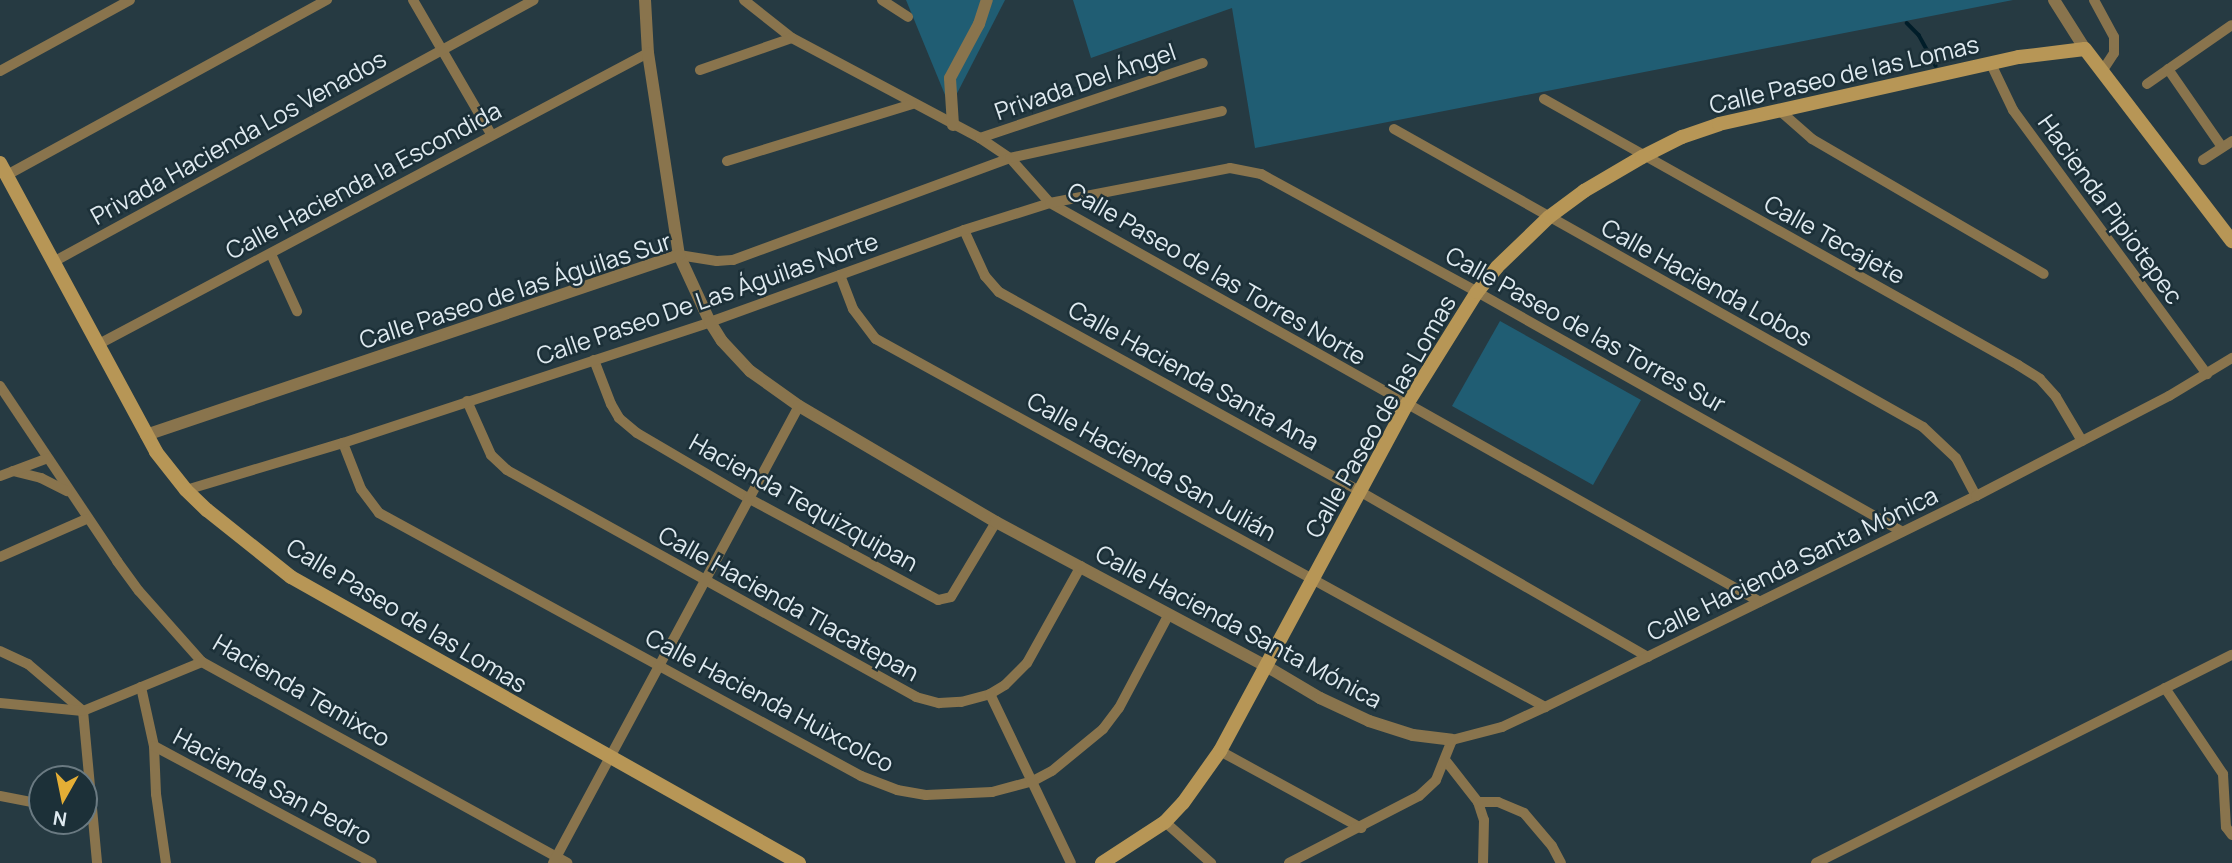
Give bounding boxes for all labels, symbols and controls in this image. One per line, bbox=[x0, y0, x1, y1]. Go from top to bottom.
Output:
street label: Calle Paseo de las Lomas bbox=[1707, 29, 1981, 119]
street label: Privada Del Ángel bbox=[991, 36, 1179, 126]
street label: Privada Hacienda Los Venados bbox=[85, 44, 391, 230]
street label: Calle Hacienda la Escondida bbox=[220, 95, 506, 265]
street label: Hacienda Pipiotepec bbox=[2033, 109, 2189, 309]
street label: Calle Paseo de las Torres Norte bbox=[1062, 175, 1372, 371]
street label: Calle Tecajete bbox=[1759, 188, 1911, 290]
street label: Calle Hacienda Lobos bbox=[1597, 212, 1817, 352]
street label: Calle Paseo de las Águilas Sur bbox=[355, 226, 675, 354]
street label: Calle Paseo De Las Águilas Norte bbox=[532, 226, 882, 370]
street label: Calle Paseo de las Torres Sur bbox=[1441, 240, 1731, 418]
street label: Calle Paseo de las Lomas bbox=[1299, 289, 1461, 543]
street label: Calle Hacienda Santa Ana bbox=[1064, 294, 1324, 456]
street label: Calle Hacienda San Julián bbox=[1022, 385, 1282, 547]
street label: Hacienda Tequizquipan bbox=[685, 427, 923, 577]
street label: Calle Hacienda Santa Mónica bbox=[1642, 480, 1942, 646]
street label: Calle Hacienda Tlacatepan bbox=[654, 519, 924, 687]
street label: Calle Paseo de las Lomas bbox=[281, 532, 533, 698]
street label: Calle Hacienda Santa Mónica bbox=[1091, 538, 1387, 714]
street label: Calle Hacienda Huixcolco bbox=[641, 622, 899, 778]
street label: Hacienda Temixco bbox=[208, 628, 396, 752]
street label: Hacienda San Pedro bbox=[169, 721, 377, 851]
north arrow bbox=[28, 765, 98, 835]
text: N bbox=[51, 805, 69, 833]

